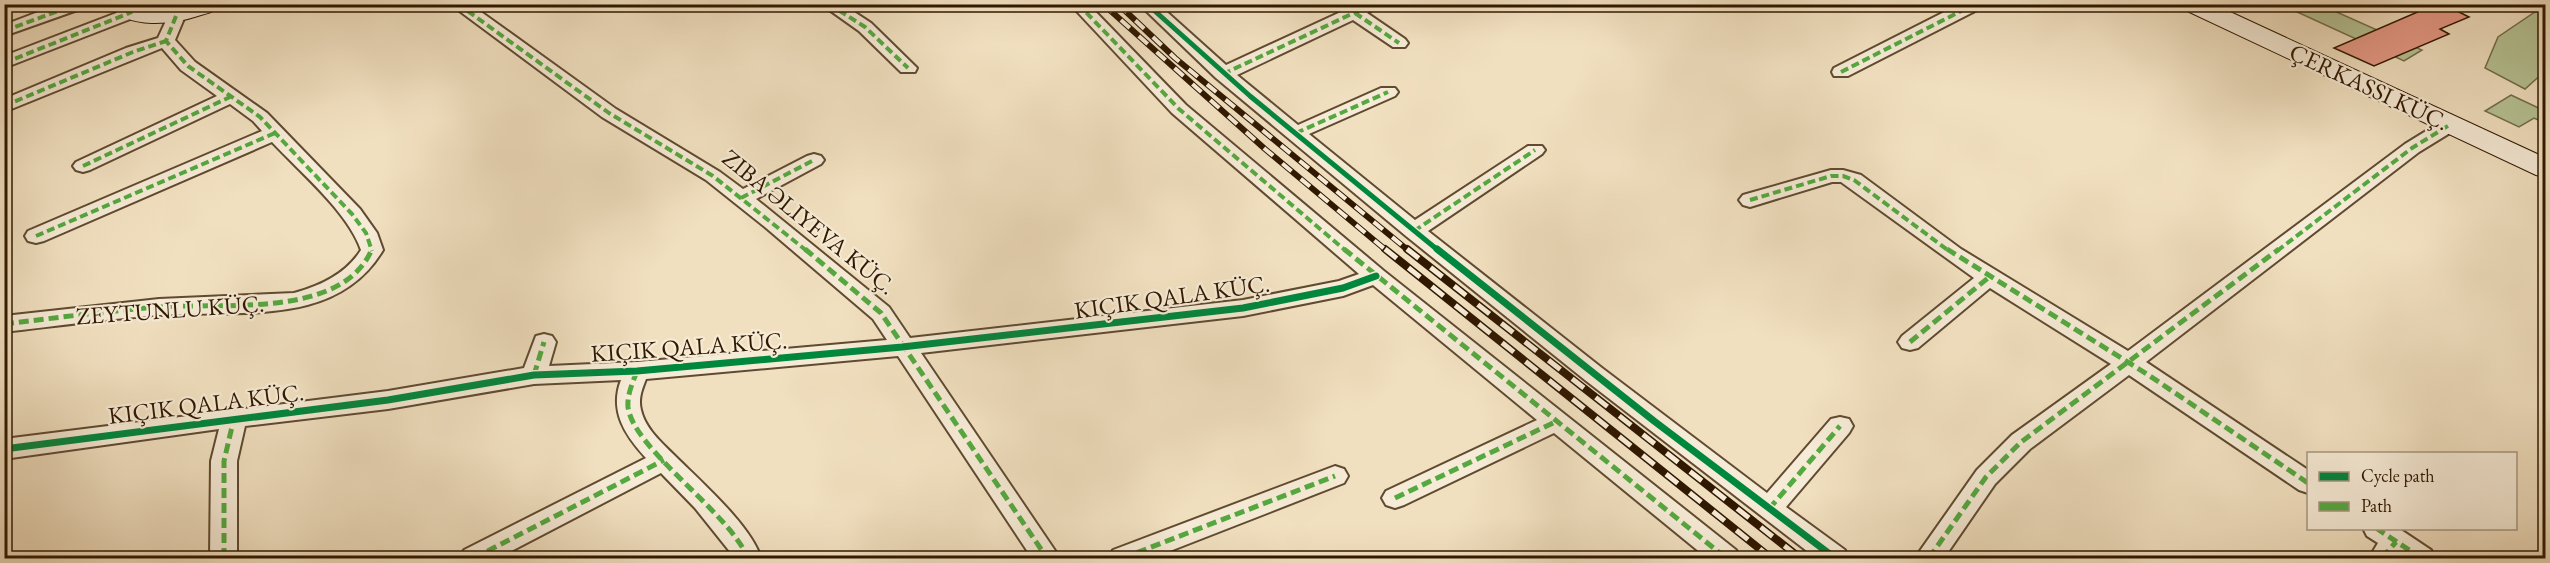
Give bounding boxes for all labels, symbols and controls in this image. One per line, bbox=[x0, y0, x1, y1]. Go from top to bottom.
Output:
street label: ÇERKASSI KÜÇ. bbox=[2284, 36, 2454, 137]
street label: ZIBA ƏLIYEVA KÜÇ. bbox=[716, 142, 903, 301]
street label: KIÇIK QALA KÜÇ. bbox=[1072, 267, 1272, 326]
street label: ZEYTUNLU KÜÇ. bbox=[75, 287, 265, 332]
street label: KIÇIK QALA KÜÇ. bbox=[590, 324, 788, 369]
street label: KIÇIK QALA KÜÇ. bbox=[106, 376, 306, 431]
legend bbox=[2307, 452, 2517, 530]
text: Cycle path bbox=[2361, 464, 2435, 487]
text: Path bbox=[2361, 494, 2392, 517]

